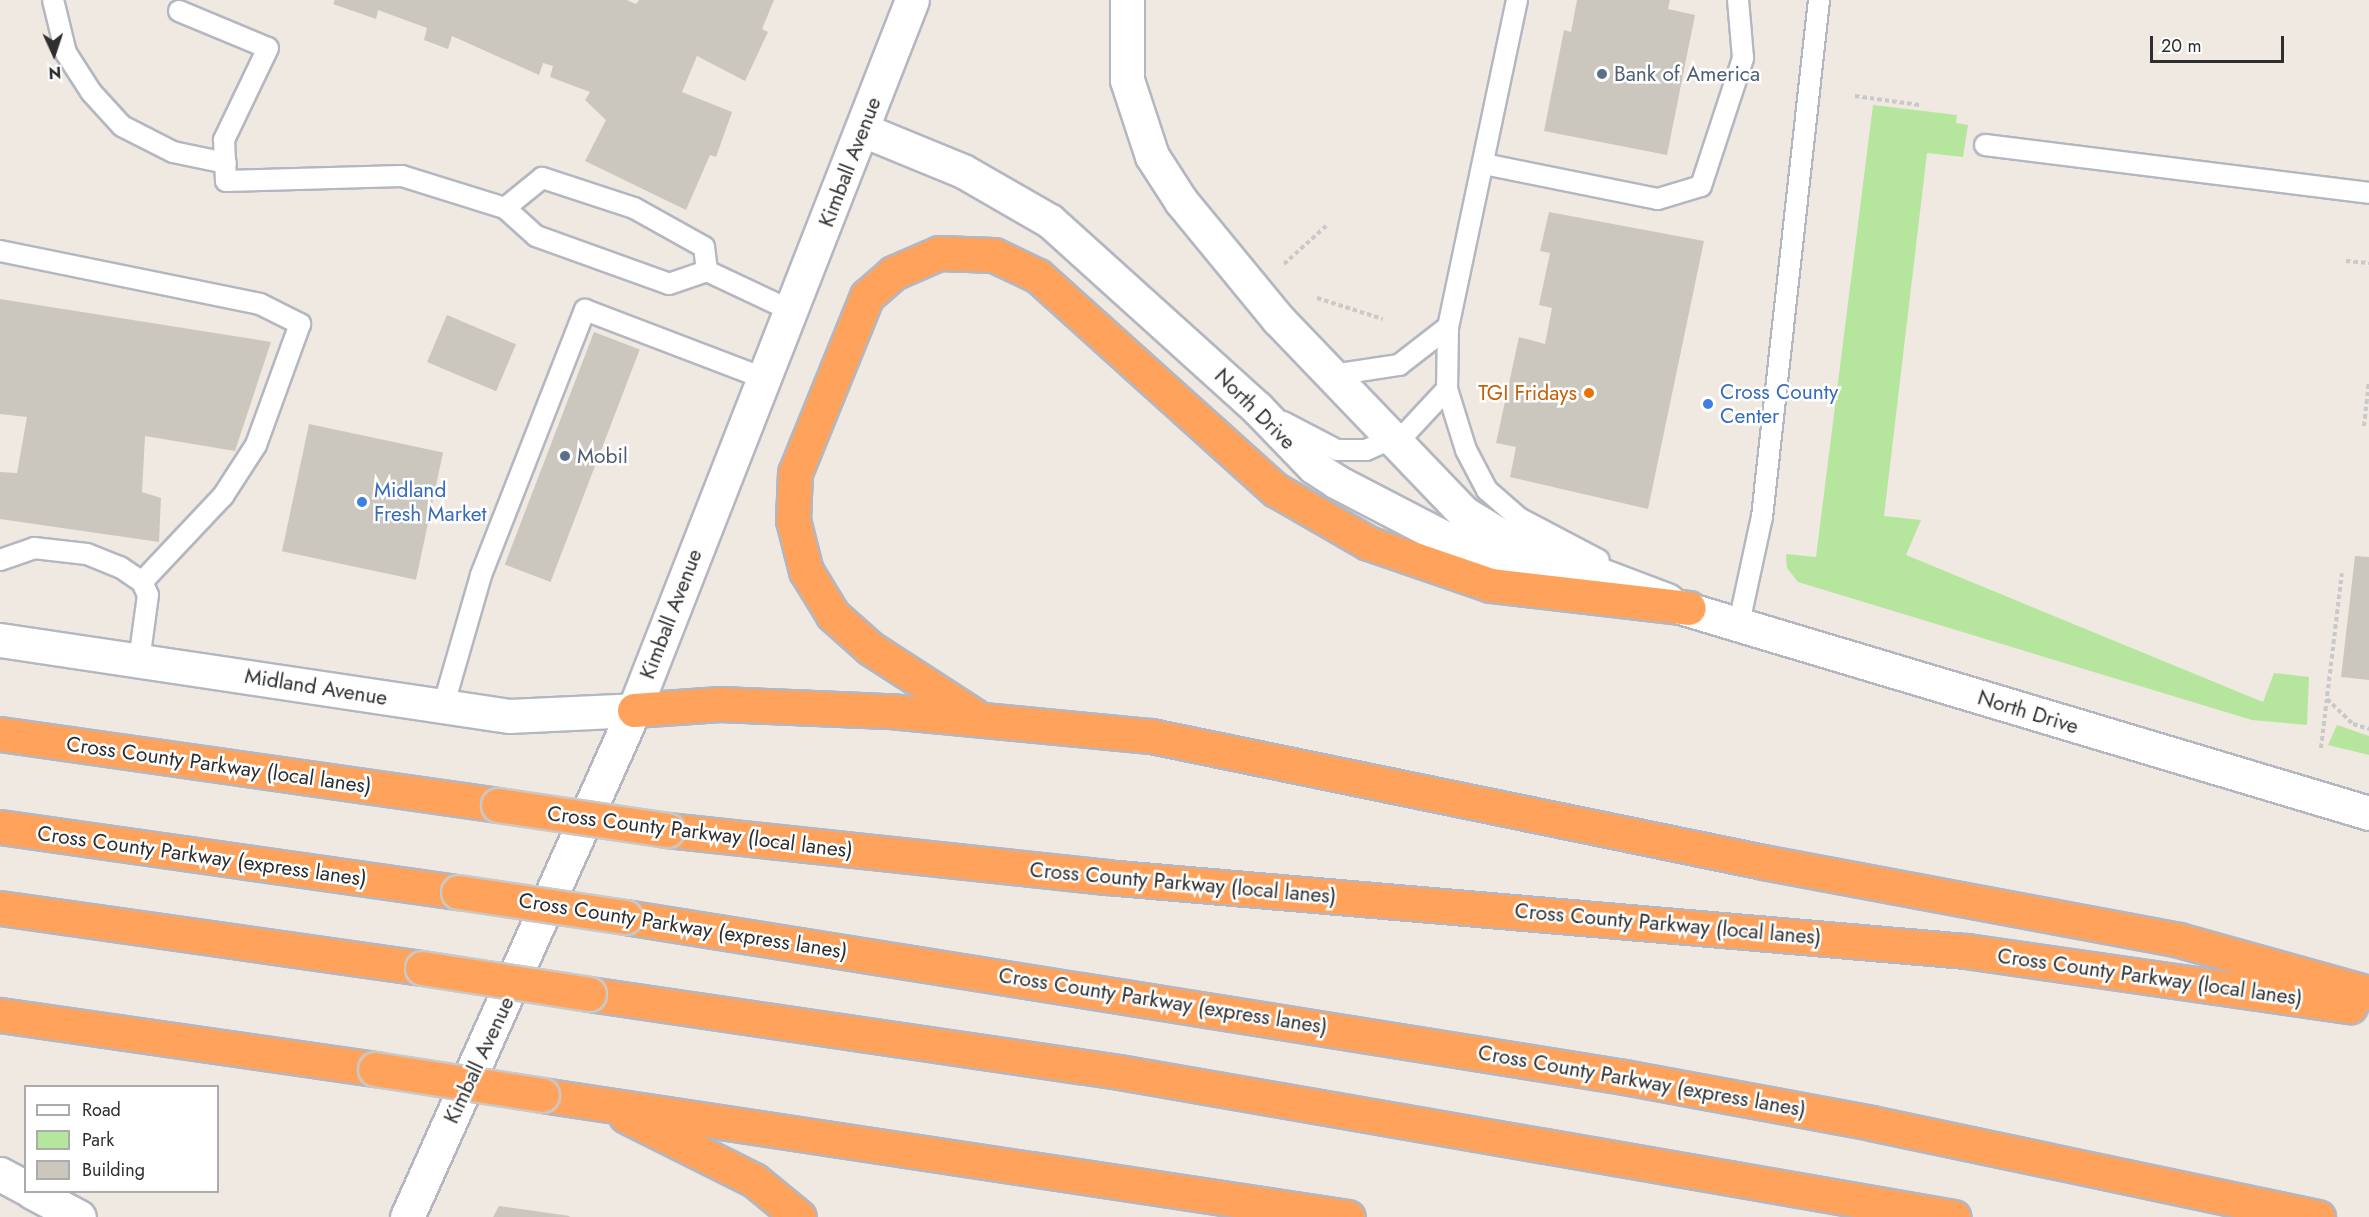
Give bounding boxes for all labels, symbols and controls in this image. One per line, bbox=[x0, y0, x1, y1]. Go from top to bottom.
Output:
north arrow bbox=[24, 24, 84, 84]
scale bar bbox=[2153, 24, 2286, 62]
text: 20 m bbox=[2161, 33, 2201, 59]
text: N bbox=[48, 61, 62, 84]
place label: Bank of America bbox=[1614, 61, 1760, 87]
marker: Bank of America bbox=[1595, 67, 1609, 81]
street label: Kimball Avenue bbox=[814, 93, 886, 231]
street label: North Drive bbox=[1209, 363, 1301, 455]
place label: Cross County Center bbox=[1720, 379, 1838, 429]
place label: TGI Fridays bbox=[1478, 380, 1577, 406]
marker: TGI Fridays bbox=[1582, 386, 1596, 400]
marker: Cross County Center bbox=[1701, 397, 1715, 411]
place label: Mobil bbox=[577, 443, 628, 469]
marker: Mobil bbox=[558, 449, 572, 463]
place label: Midland Fresh Market bbox=[374, 477, 487, 527]
marker: Midland Fresh Market bbox=[355, 495, 369, 509]
street label: Kimball Avenue bbox=[635, 545, 707, 683]
street label: Midland Avenue bbox=[243, 663, 389, 711]
street label: North Drive bbox=[1975, 685, 2081, 739]
street label: Cross County Parkway (local lanes) bbox=[65, 731, 373, 799]
street label: Cross County Parkway (local lanes) bbox=[546, 801, 854, 863]
street label: Cross County Parkway (express lanes) bbox=[36, 820, 368, 892]
street label: Cross County Parkway (local lanes) bbox=[1029, 857, 1337, 909]
street label: Cross County Parkway (express lanes) bbox=[517, 888, 849, 964]
street label: Cross County Parkway (local lanes) bbox=[1514, 898, 1822, 950]
street label: Cross County Parkway (local lanes) bbox=[1996, 943, 2304, 1011]
street label: Cross County Parkway (express lanes) bbox=[997, 963, 1329, 1039]
street label: Kimball Avenue bbox=[439, 993, 519, 1127]
street label: Cross County Parkway (express lanes) bbox=[1476, 1040, 1808, 1122]
legend bbox=[24, 1085, 219, 1193]
text: Road bbox=[82, 1097, 121, 1123]
text: Park bbox=[82, 1127, 114, 1153]
text: Building bbox=[82, 1157, 145, 1183]

